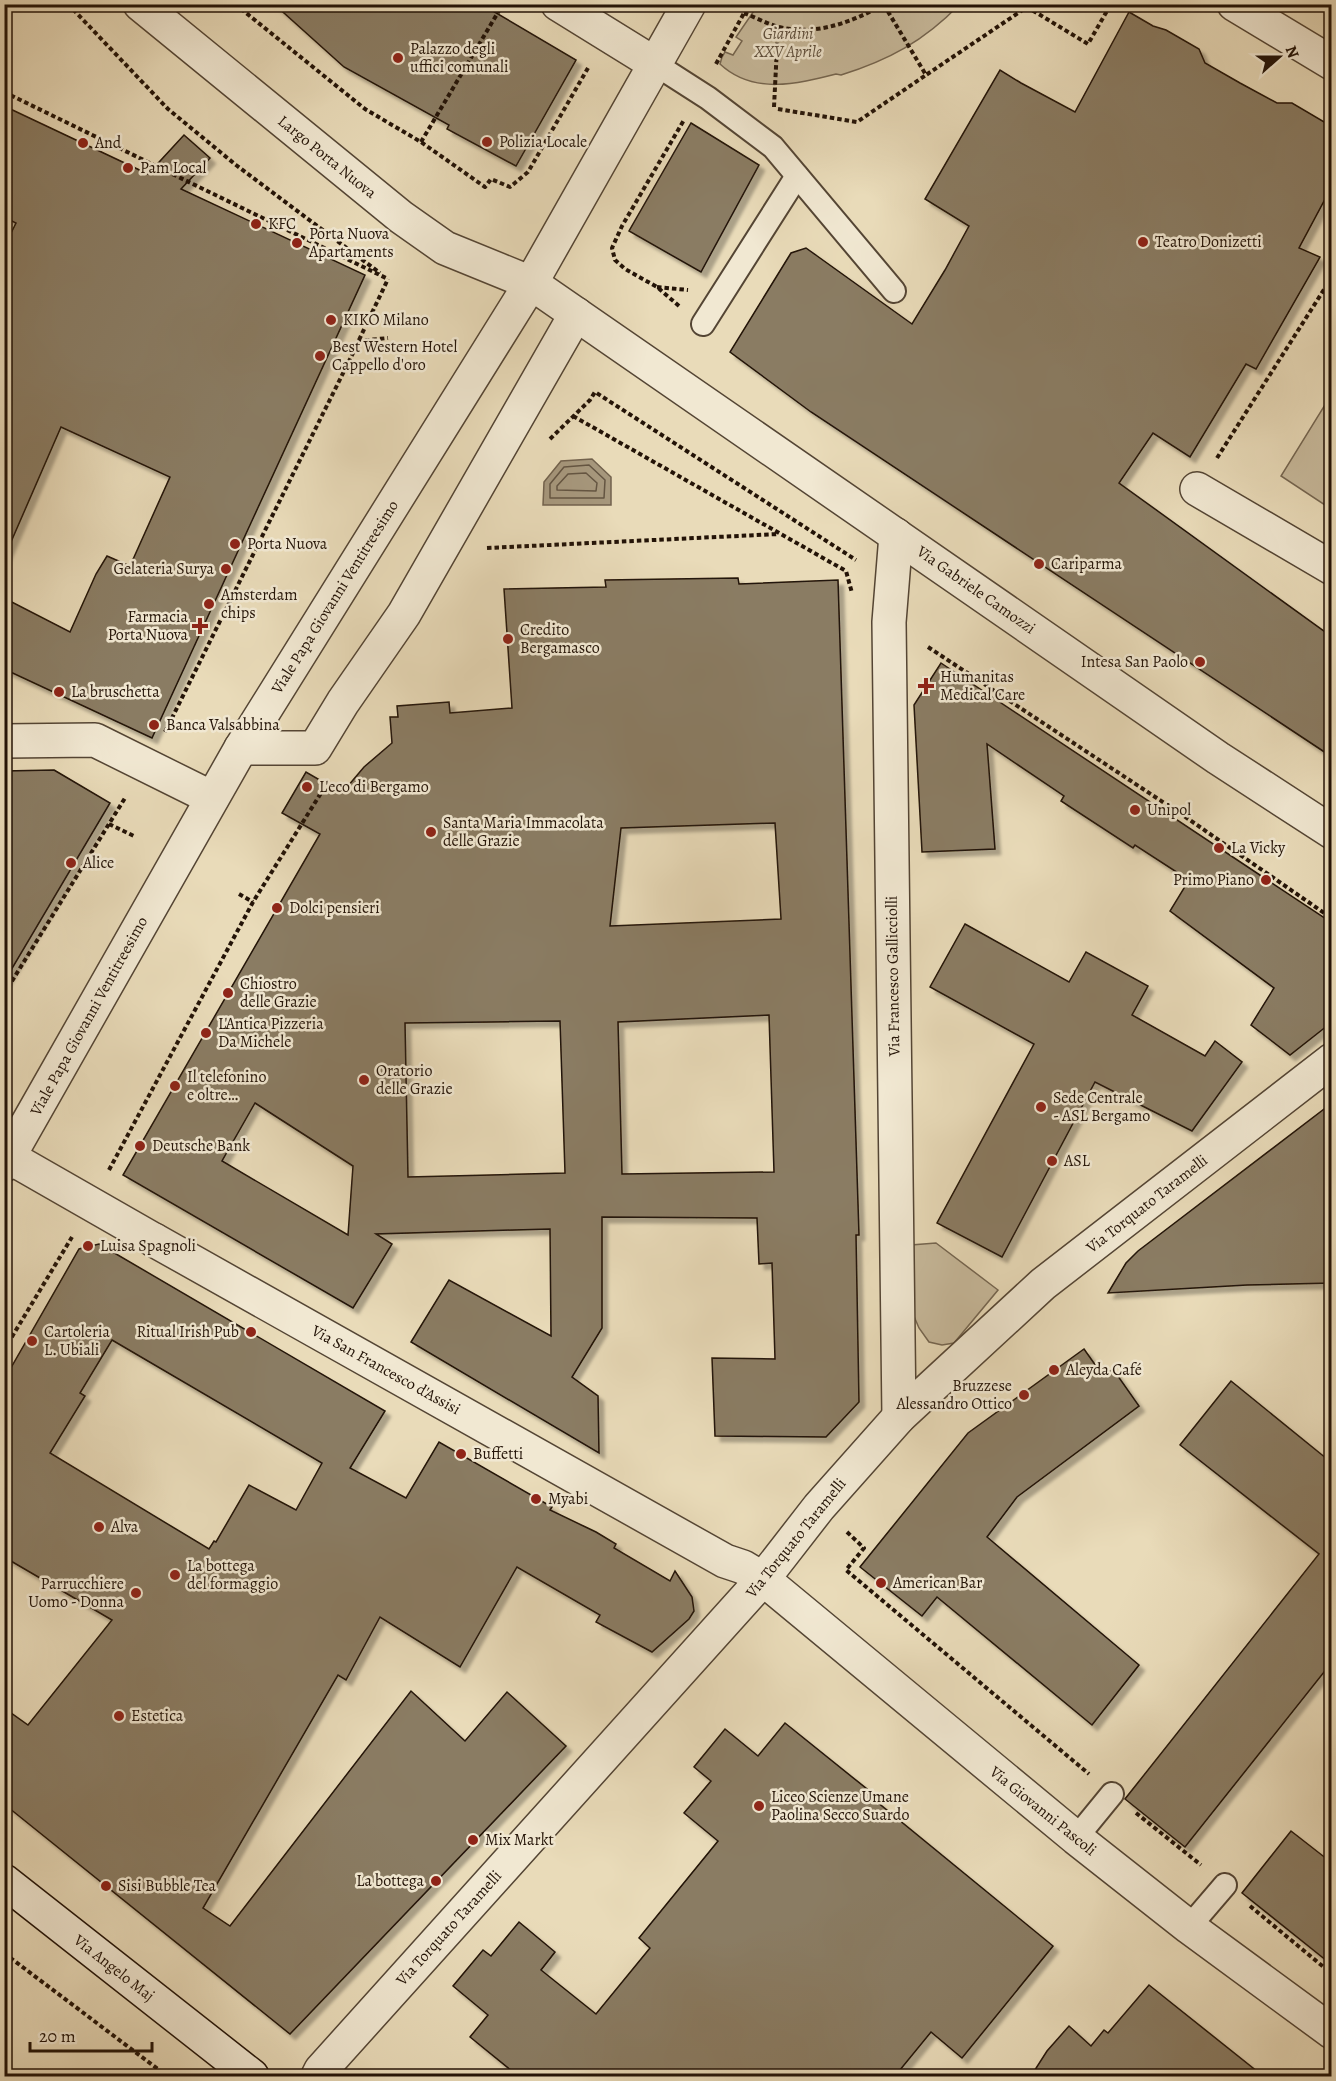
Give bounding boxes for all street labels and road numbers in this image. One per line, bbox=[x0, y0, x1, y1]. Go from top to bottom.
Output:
street label: Largo Porta Nuova bbox=[273, 110, 381, 204]
street label: Viale Papa Giovanni Ventitreesimo bbox=[266, 496, 404, 699]
street label: Via Gabriele Camozzi bbox=[911, 540, 1040, 639]
street label: Via Francesco Gallicciolli bbox=[881, 896, 905, 1057]
street label: Viale Papa Giovanni Ventitreesimo bbox=[24, 912, 153, 1120]
street label: Via Torquato Taramelli bbox=[1081, 1150, 1212, 1259]
street label: Via San Francesco d'Assisi bbox=[307, 1319, 464, 1420]
street label: Via Torquato Taramelli bbox=[740, 1473, 851, 1603]
street label: Via Giovanni Pascoli bbox=[984, 1760, 1101, 1861]
street label: Via Torquato Taramelli bbox=[391, 1866, 507, 1991]
street label: Via Angelo Maj bbox=[68, 1929, 159, 2007]

